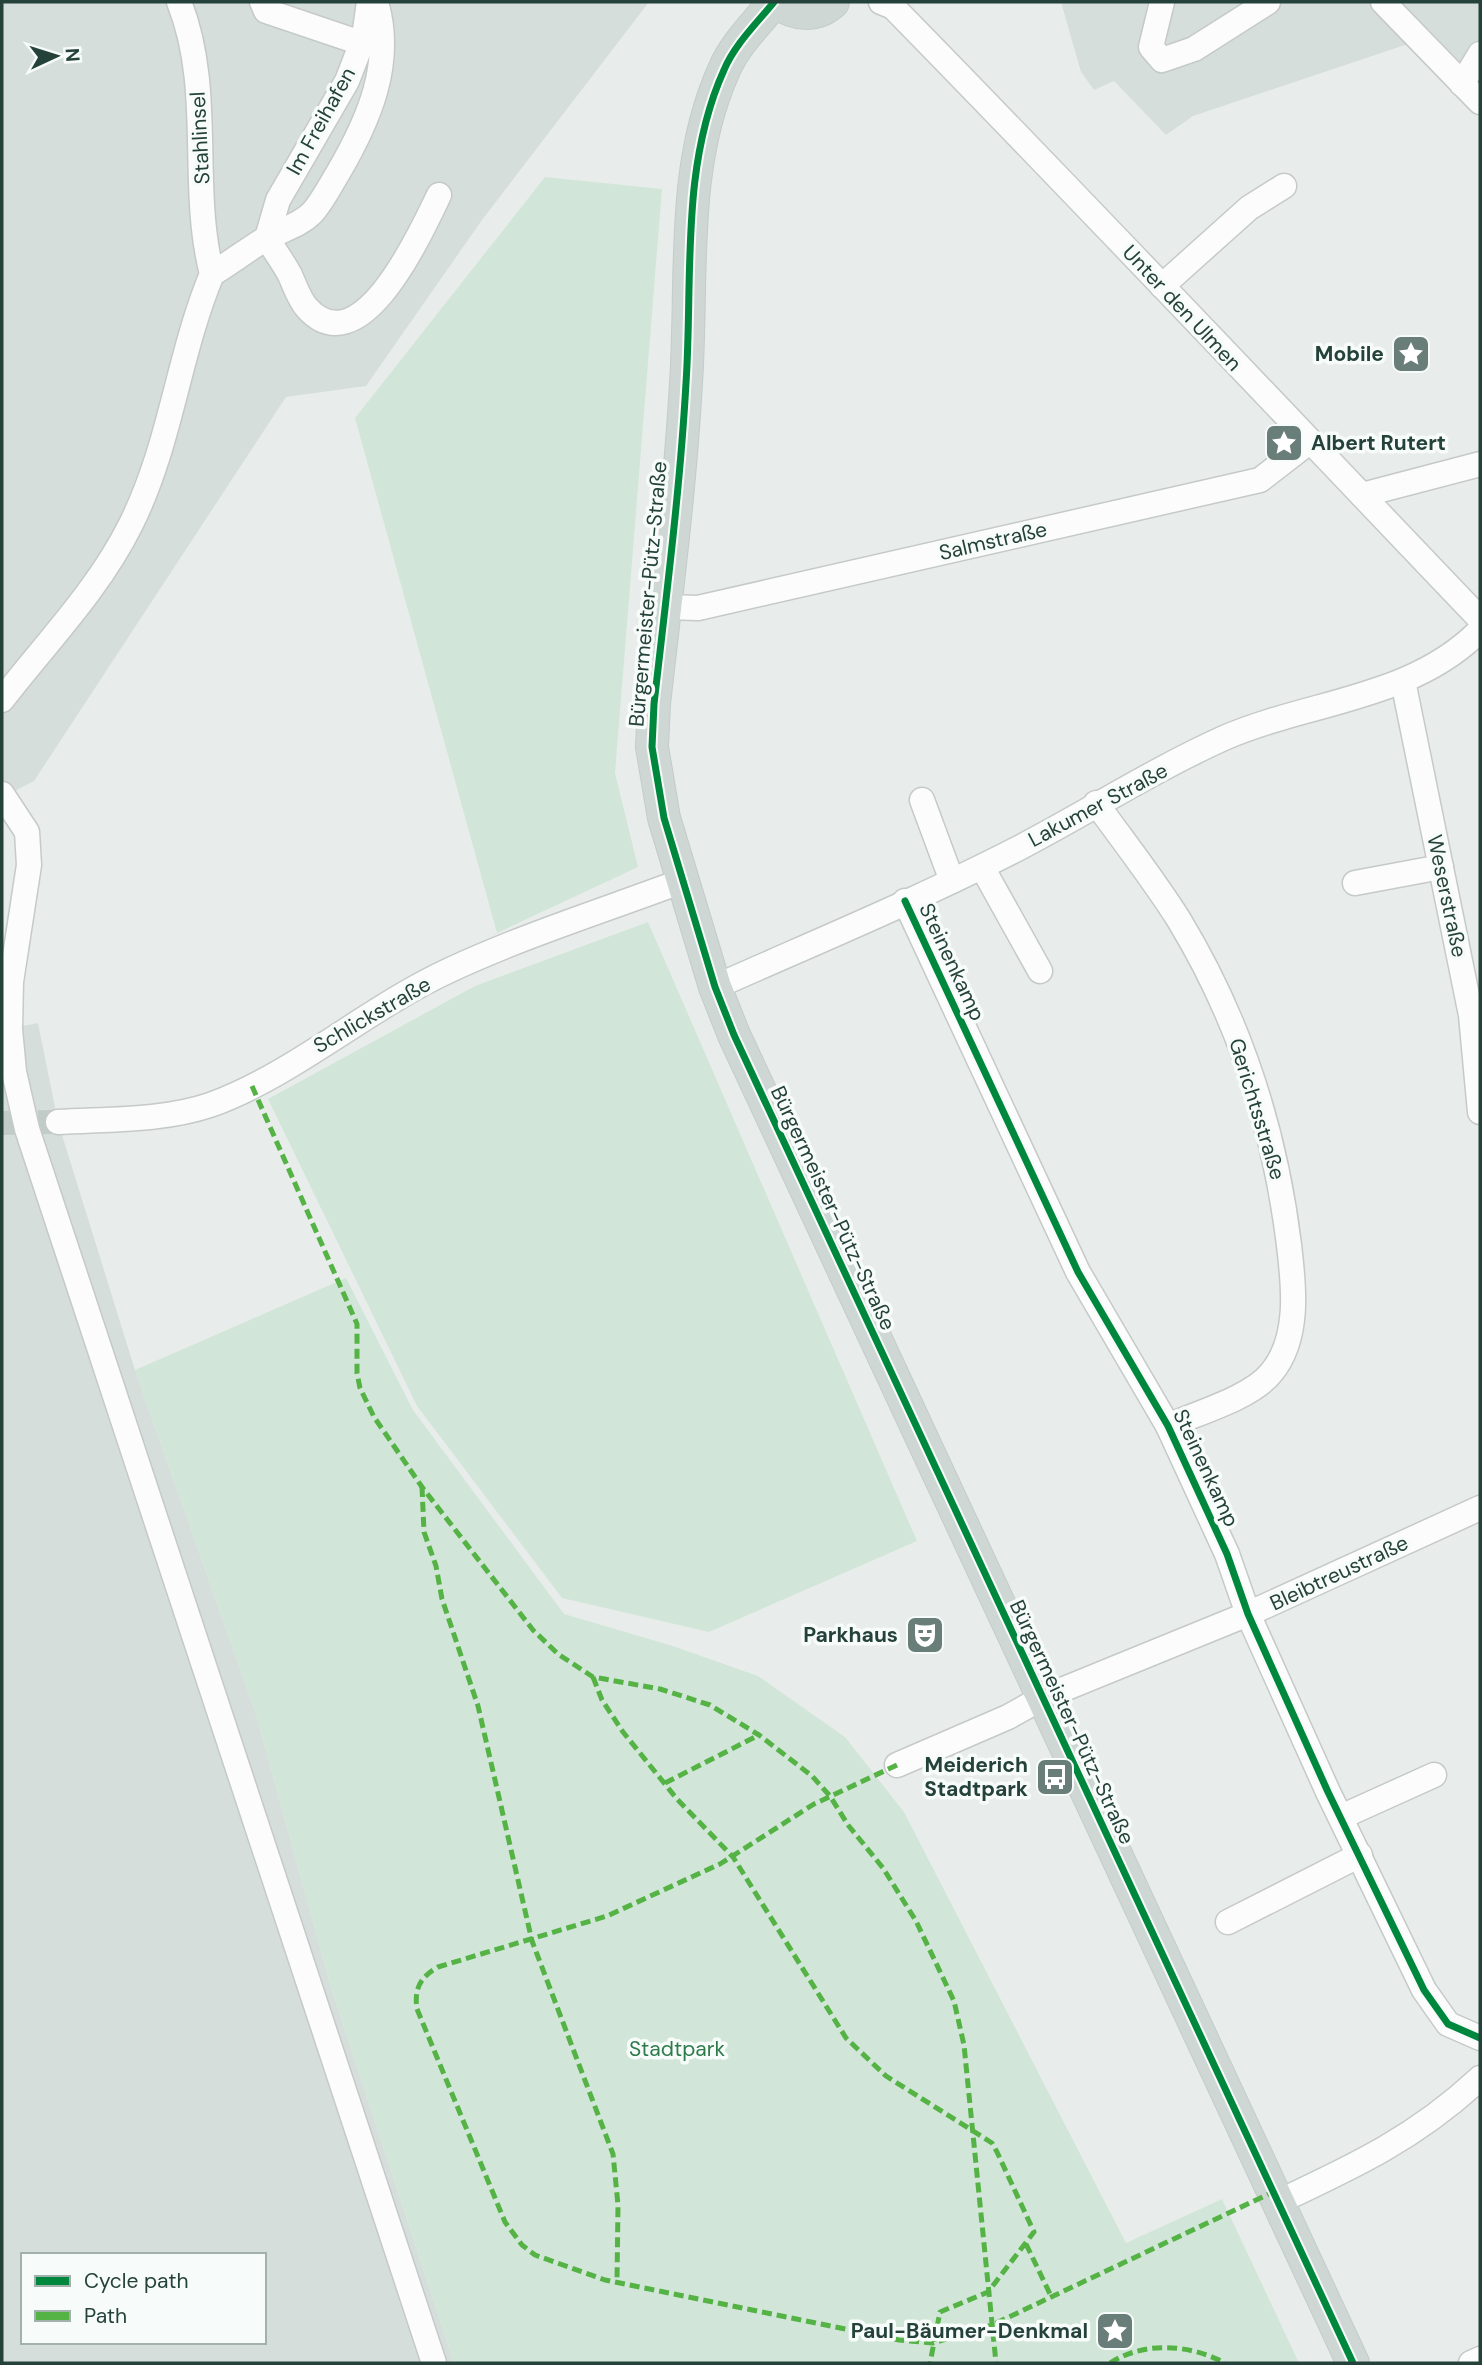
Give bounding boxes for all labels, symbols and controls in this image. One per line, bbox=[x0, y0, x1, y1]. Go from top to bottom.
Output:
north arrow bbox=[21, 21, 91, 91]
text: N bbox=[60, 47, 85, 63]
street label: Im Freihafen bbox=[280, 62, 362, 180]
street label: Stahlinsel bbox=[184, 91, 216, 185]
street label: Unter den Ulmen bbox=[1116, 239, 1248, 377]
place icon: Mobile bbox=[1390, 333, 1432, 375]
place label: Mobile bbox=[1315, 340, 1384, 368]
place icon: Albert Rutert bbox=[1263, 422, 1305, 464]
place label: Albert Rutert bbox=[1311, 429, 1446, 457]
street label: Bürgermeister-Pütz-Straße bbox=[622, 460, 674, 728]
street label: Salmstraße bbox=[936, 515, 1050, 567]
street label: Lakumer Straße bbox=[1023, 756, 1173, 854]
street label: Weserstraße bbox=[1420, 832, 1474, 960]
street label: Steinenkamp bbox=[912, 899, 992, 1025]
street label: Schlickstraße bbox=[308, 970, 436, 1060]
street label: Gerichtsstraße bbox=[1222, 1035, 1292, 1183]
street label: Bürgermeister-Pütz-Straße bbox=[764, 1081, 902, 1335]
street label: Steinenkamp bbox=[1166, 1405, 1246, 1531]
street label: Bleibtreustraße bbox=[1265, 1529, 1413, 1617]
street label: Bürgermeister-Pütz-Straße bbox=[1003, 1595, 1141, 1849]
theatre icon: Parkhaus bbox=[904, 1614, 946, 1656]
place label: Parkhaus bbox=[803, 1621, 898, 1649]
place label: Meiderich Stadtpark bbox=[924, 1751, 1028, 1803]
bus stop icon: Meiderich Stadtpark bbox=[1034, 1756, 1076, 1798]
park label: Stadtpark bbox=[629, 2035, 725, 2063]
legend bbox=[21, 2253, 266, 2344]
text: Cycle path bbox=[84, 2267, 189, 2295]
text: Path bbox=[84, 2302, 127, 2330]
place icon: Paul-Bäumer-Denkmal bbox=[1094, 2310, 1136, 2352]
place label: Paul-Bäumer-Denkmal bbox=[851, 2317, 1088, 2345]

